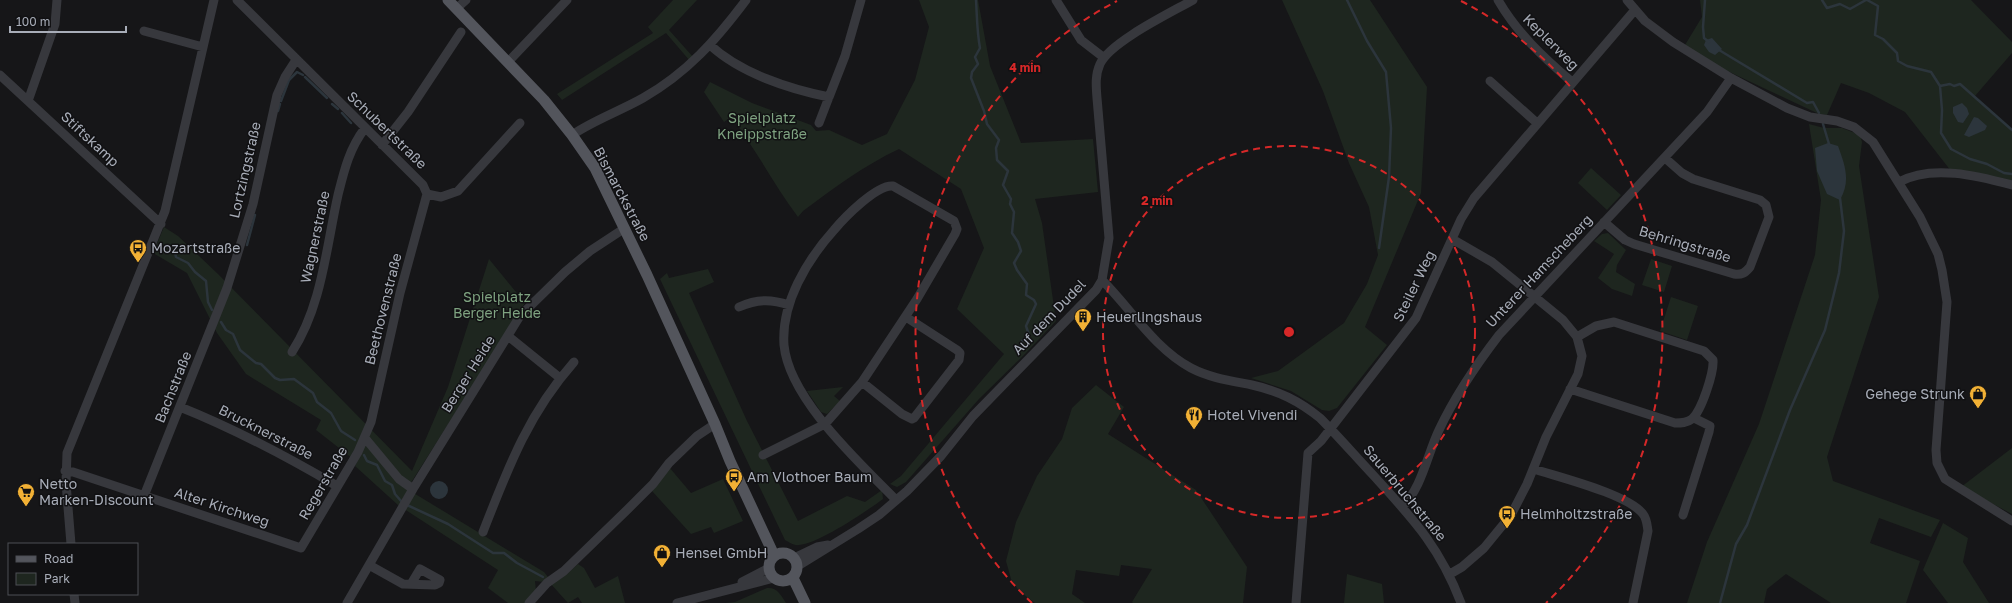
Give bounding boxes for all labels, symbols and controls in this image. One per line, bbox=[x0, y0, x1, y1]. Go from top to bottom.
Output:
scale bar bbox=[10, 8, 126, 34]
street label: Keplerweg bbox=[1520, 10, 1583, 73]
text: 100 m bbox=[16, 14, 50, 29]
text: 4 min bbox=[1009, 60, 1041, 75]
street label: Schubertstraße bbox=[344, 87, 431, 172]
street label: Stiftskamp bbox=[58, 108, 123, 170]
park label: Spielplatz Kneippstraße bbox=[717, 109, 807, 142]
street label: Lortzingstraße bbox=[225, 120, 264, 220]
street label: Bismarckstraße bbox=[590, 144, 654, 244]
street label: Wagnerstraße bbox=[296, 189, 333, 285]
text: 2 min bbox=[1141, 193, 1173, 208]
street label: Unterer Hamscheberg bbox=[1482, 211, 1595, 331]
street label: Behringstraße bbox=[1637, 221, 1733, 266]
bus stop icon: Mozartstraße bbox=[128, 238, 148, 263]
place label: Mozartstraße bbox=[151, 239, 240, 256]
street label: Steiler Weg bbox=[1389, 247, 1438, 324]
street label: Beethovenstraße bbox=[360, 251, 405, 367]
street label: Auf dem Dudel bbox=[1008, 275, 1089, 358]
park label: Spielplatz Berger Heide bbox=[453, 288, 541, 321]
building icon: Heuerlingshaus bbox=[1073, 307, 1093, 332]
place label: Heuerlingshaus bbox=[1096, 308, 1202, 325]
centre of rings bbox=[1282, 325, 1296, 339]
street label: Berger Heide bbox=[437, 332, 498, 415]
street label: Bachstraße bbox=[150, 348, 195, 425]
shop icon: Gehege Strunk bbox=[1968, 384, 1988, 409]
place label: Gehege Strunk bbox=[1865, 385, 1965, 402]
street label: Brucknerstraße bbox=[216, 400, 316, 463]
restaurant icon: Hotel Vivendi bbox=[1184, 405, 1204, 430]
place label: Hotel Vivendi bbox=[1207, 406, 1298, 423]
street label: Sauerbruchstraße bbox=[1360, 441, 1451, 544]
street label: Regerstraße bbox=[295, 443, 350, 523]
bus stop icon: Am Vlothoer Baum bbox=[724, 467, 744, 492]
place label: Am Vlothoer Baum bbox=[747, 468, 872, 485]
place label: Netto Marken-Discount bbox=[39, 475, 154, 508]
supermarket icon: Netto Marken-Discount bbox=[16, 482, 36, 507]
street label: Alter Kirchweg bbox=[173, 483, 272, 530]
bus stop icon: Helmholtzstraße bbox=[1497, 504, 1517, 529]
place label: Helmholtzstraße bbox=[1520, 505, 1632, 522]
legend bbox=[8, 543, 138, 595]
shop icon: Hensel GmbH bbox=[652, 543, 672, 568]
place label: Hensel GmbH bbox=[675, 544, 767, 561]
text: Road bbox=[44, 551, 73, 566]
text: Park bbox=[44, 571, 70, 586]

